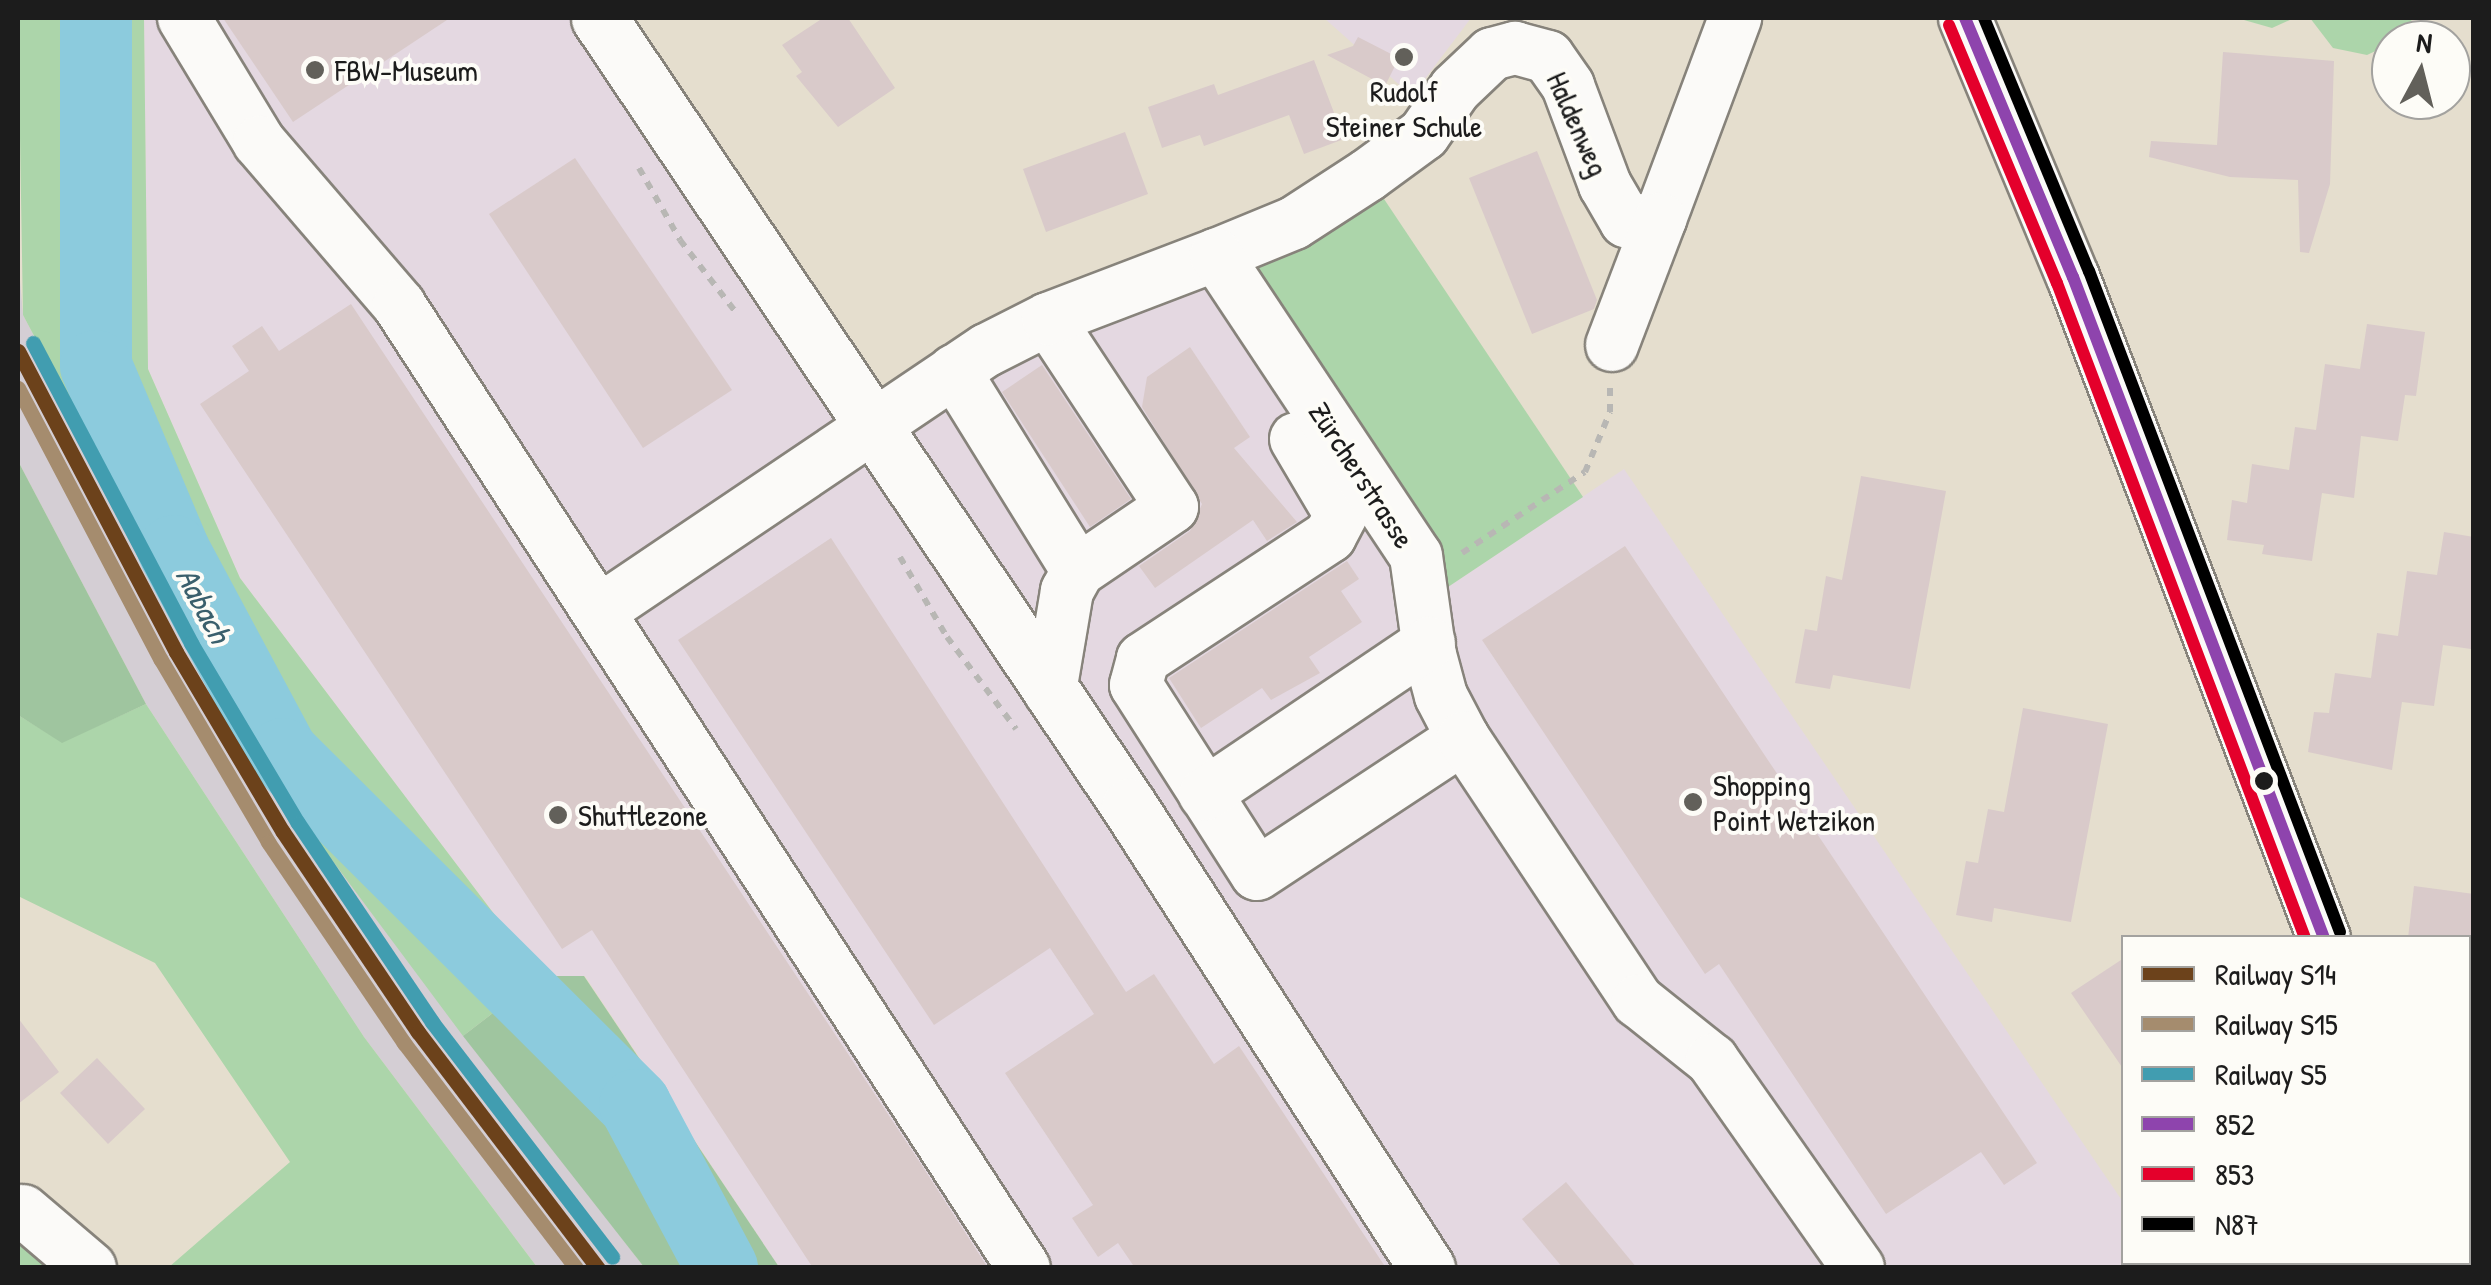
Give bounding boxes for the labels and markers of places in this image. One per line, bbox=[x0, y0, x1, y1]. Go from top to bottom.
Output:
marker: Rudolf Steiner Schule bbox=[1393, 46, 1415, 68]
place label: FBW-Museum bbox=[335, 52, 478, 88]
marker: FBW-Museum bbox=[304, 59, 326, 81]
place label: Rudolf Steiner Schule bbox=[1326, 73, 1482, 144]
place label: Shopping Point Wetzikon bbox=[1713, 767, 1875, 838]
unlabelled marker bbox=[2254, 771, 2274, 791]
marker: Shopping Point Wetzikon bbox=[1682, 791, 1704, 813]
place label: Shuttlezone bbox=[578, 797, 707, 833]
marker: Shuttlezone bbox=[547, 804, 569, 826]

